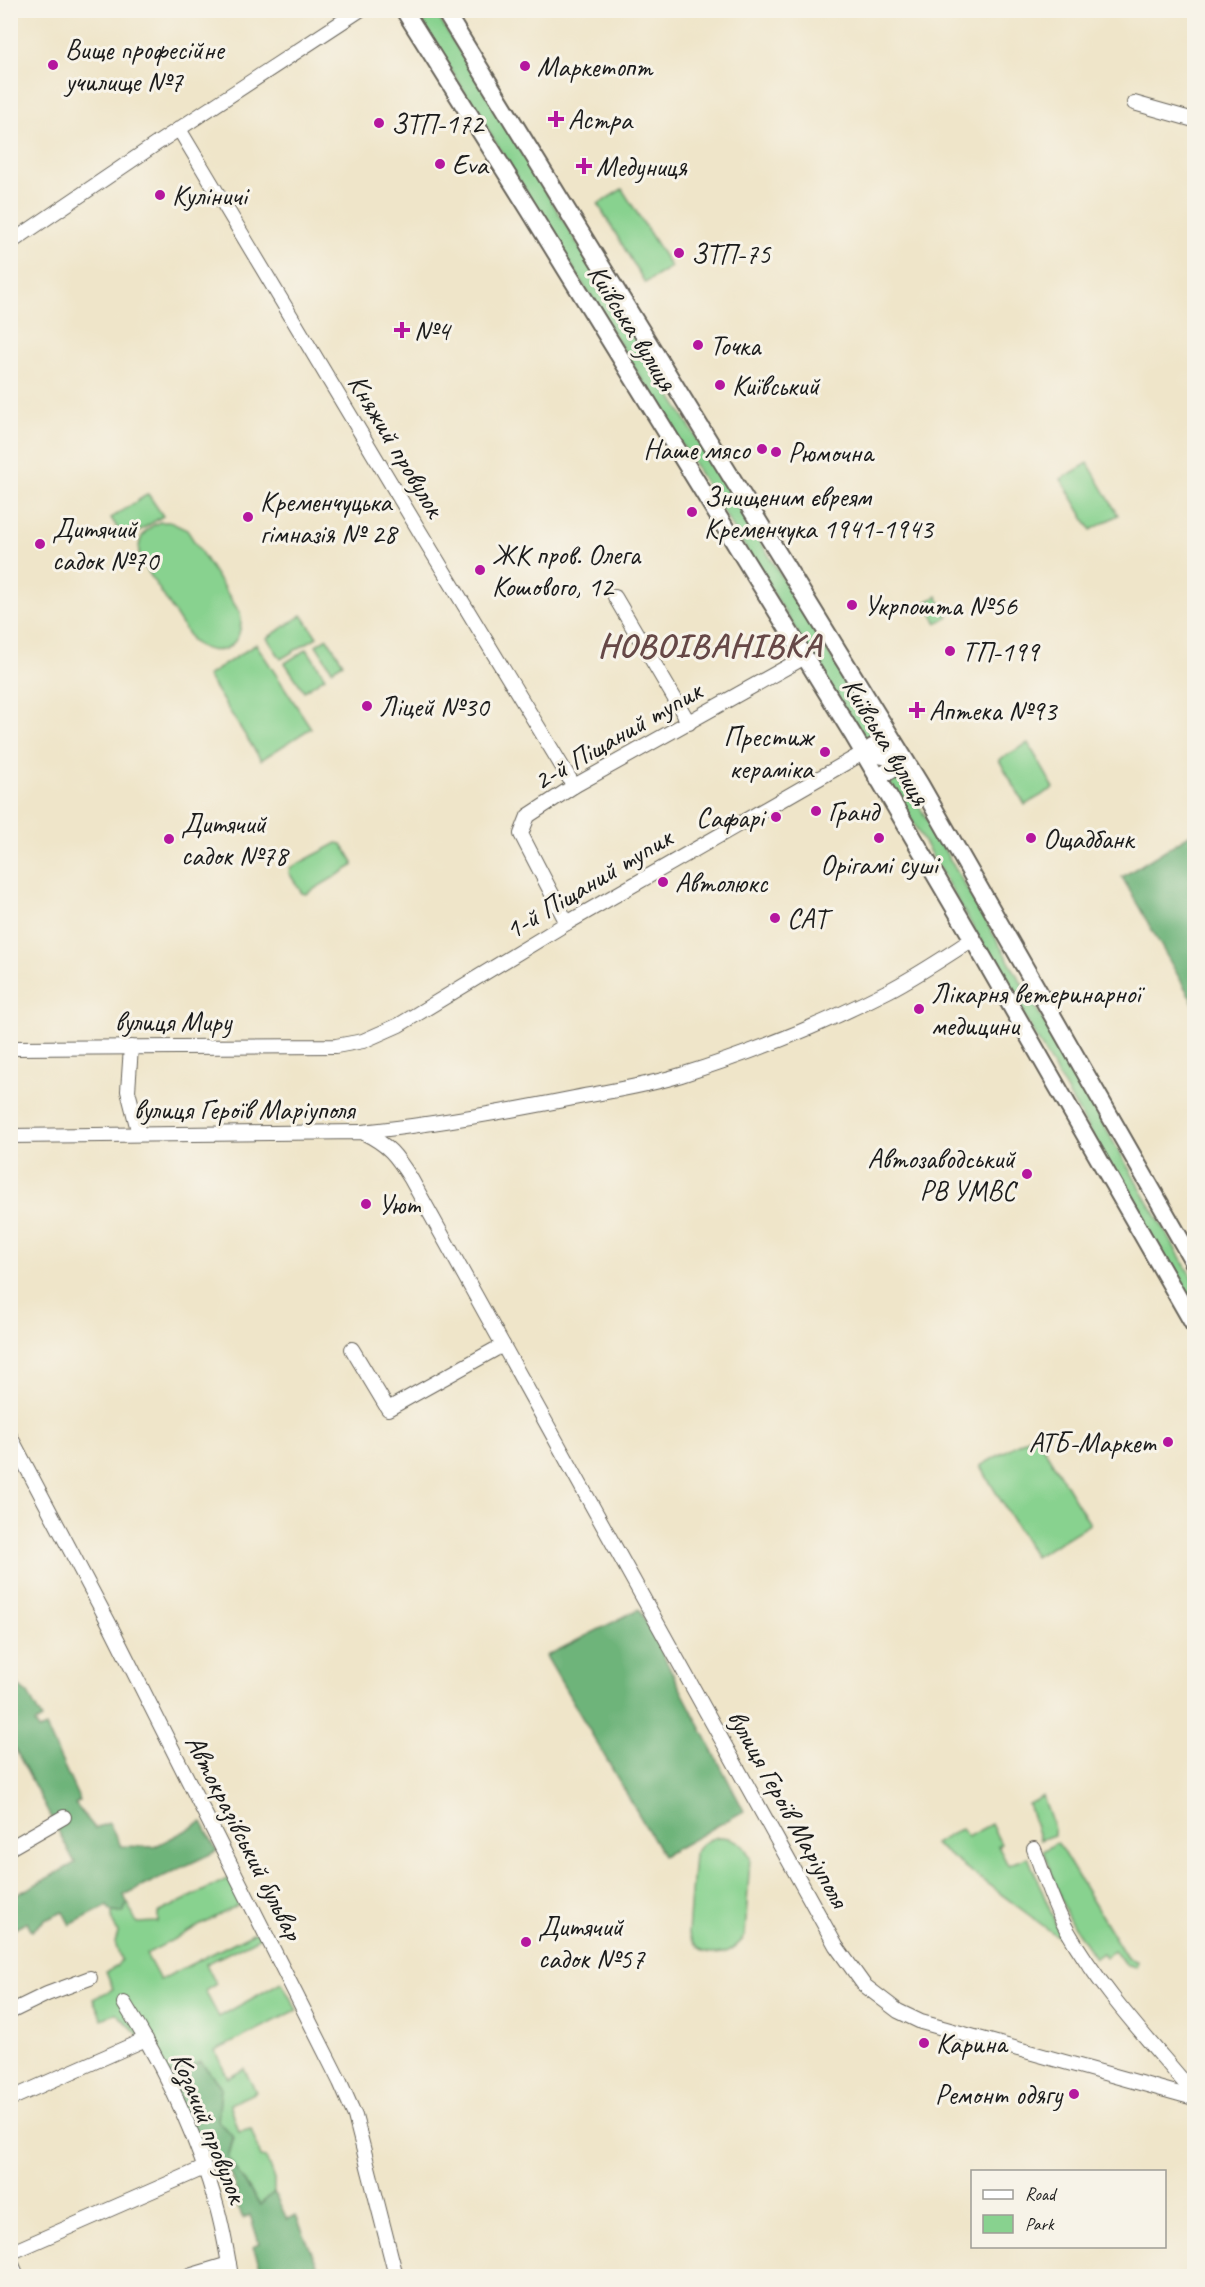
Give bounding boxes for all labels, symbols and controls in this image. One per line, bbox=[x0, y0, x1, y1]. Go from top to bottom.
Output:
place label: Вище професійне училище №7 bbox=[63, 32, 226, 99]
place label: Маркетопт bbox=[537, 49, 654, 84]
marker: Вище професійне училище №7 bbox=[46, 58, 60, 72]
marker: Маркетопт bbox=[518, 59, 532, 73]
place label: Астра bbox=[568, 102, 634, 137]
place label: ЗТП-172 bbox=[391, 106, 485, 141]
marker: Астра bbox=[549, 112, 563, 126]
marker: ЗТП-172 bbox=[372, 116, 386, 130]
place label: Eva bbox=[452, 147, 490, 182]
place label: Медуниця bbox=[596, 149, 688, 184]
marker: Eva bbox=[433, 157, 447, 171]
marker: Медуниця bbox=[577, 159, 591, 173]
place label: Куліничі bbox=[172, 178, 251, 213]
marker: Куліничі bbox=[153, 188, 167, 202]
place label: ЗТП-75 bbox=[691, 236, 772, 271]
marker: ЗТП-75 bbox=[672, 246, 686, 260]
street label: Київська вулиця bbox=[580, 258, 686, 398]
place label: №4 bbox=[414, 313, 452, 348]
marker: №4 bbox=[395, 323, 409, 337]
place label: Точка bbox=[710, 328, 762, 363]
marker: Точка bbox=[691, 338, 705, 352]
street label: Княжий провулок bbox=[340, 368, 454, 525]
place label: Київський bbox=[732, 368, 820, 403]
marker: Київський bbox=[713, 378, 727, 392]
place label: Наше мясо bbox=[643, 432, 752, 467]
place label: Рюмочна bbox=[788, 435, 875, 470]
marker: Наше мясо bbox=[755, 442, 769, 456]
marker: Рюмочна bbox=[769, 445, 783, 459]
place label: Знищеним євреям Кременчука 1941-1943 bbox=[704, 479, 935, 546]
place label: Кременчуцька гімназія № 28 bbox=[260, 484, 399, 551]
marker: Знищеним євреям Кременчука 1941-1943 bbox=[685, 505, 699, 519]
marker: Кременчуцька гімназія № 28 bbox=[241, 510, 255, 524]
place label: Дитячий садок №70 bbox=[52, 511, 161, 578]
marker: Дитячий садок №70 bbox=[33, 537, 47, 551]
place label: ЖК пров. Олега Кошового, 12 bbox=[492, 537, 642, 604]
marker: ЖК пров. Олега Кошового, 12 bbox=[473, 563, 487, 577]
place label: Укрпошта №56 bbox=[864, 588, 1018, 623]
marker: Укрпошта №56 bbox=[845, 598, 859, 612]
district label: НОВОІВАНІВКА bbox=[598, 623, 823, 666]
place label: ТП-199 bbox=[962, 634, 1041, 669]
marker: ТП-199 bbox=[943, 644, 957, 658]
street label: Київська вулиця bbox=[835, 671, 939, 812]
street label: 2-й Піщаний тупик bbox=[527, 672, 709, 798]
place label: Ліцей №30 bbox=[379, 689, 491, 724]
place label: Аптека №93 bbox=[929, 693, 1059, 728]
marker: Ліцей №30 bbox=[360, 699, 374, 713]
marker: Аптека №93 bbox=[910, 703, 924, 717]
place label: Престиж кераміка bbox=[723, 719, 816, 786]
marker: Престиж кераміка bbox=[818, 745, 832, 759]
place label: Гранд bbox=[828, 794, 881, 829]
place label: Сафарі bbox=[696, 800, 768, 835]
marker: Гранд bbox=[809, 804, 823, 818]
place label: Дитячий садок №78 bbox=[181, 806, 290, 873]
marker: Сафарі bbox=[769, 810, 783, 824]
street label: 1-й Піщаний тупик bbox=[498, 819, 680, 947]
place label: Ощадбанк bbox=[1043, 821, 1136, 856]
marker: Орігамі суші bbox=[872, 831, 886, 845]
marker: Ощадбанк bbox=[1024, 831, 1038, 845]
marker: Дитячий садок №78 bbox=[162, 832, 176, 846]
place label: Орігамі суші bbox=[820, 847, 941, 882]
place label: Автолюкс bbox=[675, 865, 768, 900]
marker: Автолюкс bbox=[656, 875, 670, 889]
place label: САТ bbox=[787, 901, 834, 936]
marker: САТ bbox=[768, 911, 782, 925]
place label: Лікарня ветеринарної медицини bbox=[931, 976, 1145, 1043]
marker: Лікарня ветеринарної медицини bbox=[912, 1002, 926, 1016]
street label: вулиця Миру bbox=[115, 1004, 234, 1039]
street label: вулиця Героїв Маріуполя bbox=[134, 1092, 357, 1127]
place label: Автозаводський РВ УМВС bbox=[868, 1141, 1018, 1208]
marker: Автозаводський РВ УМВС bbox=[1020, 1167, 1034, 1181]
place label: Уют bbox=[378, 1187, 421, 1222]
marker: Уют bbox=[359, 1197, 373, 1211]
place label: АТБ-Маркет bbox=[1029, 1425, 1157, 1460]
marker: АТБ-Маркет bbox=[1161, 1435, 1175, 1449]
street label: вулиця Героїв Маріуполя bbox=[720, 1703, 859, 1915]
street label: Автокразівський бульвар bbox=[178, 1729, 312, 1947]
place label: Дитячий садок №57 bbox=[538, 1909, 646, 1976]
marker: Дитячий садок №57 bbox=[519, 1935, 533, 1949]
place label: Карина bbox=[936, 2026, 1009, 2061]
marker: Карина bbox=[917, 2036, 931, 2050]
street label: Козачий провулок bbox=[163, 2047, 257, 2210]
place label: Ремонт одягу bbox=[935, 2077, 1064, 2112]
marker: Ремонт одягу bbox=[1067, 2087, 1081, 2101]
legend bbox=[971, 2170, 1166, 2248]
text: Road bbox=[1025, 2183, 1058, 2205]
text: Park bbox=[1025, 2213, 1055, 2235]

